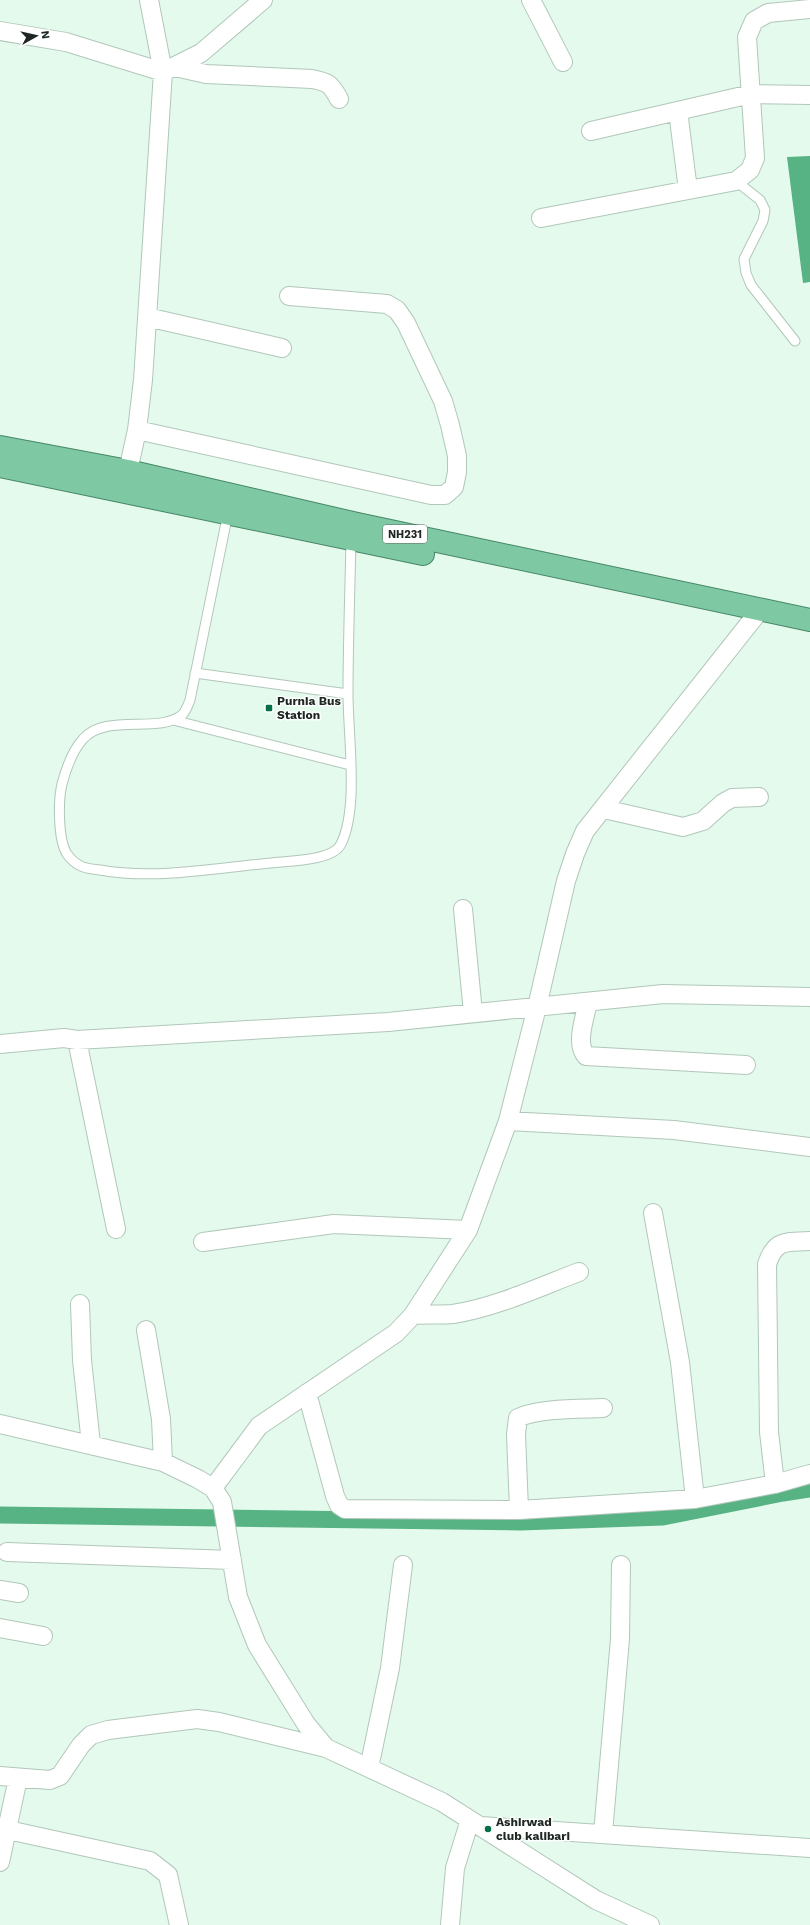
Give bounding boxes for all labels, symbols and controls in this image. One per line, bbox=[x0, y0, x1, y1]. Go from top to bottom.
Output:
north arrow bbox=[16, 16, 56, 56]
text: N bbox=[38, 30, 52, 40]
road number: NH231 bbox=[383, 525, 427, 543]
place label: Purnia Bus Station bbox=[277, 694, 341, 722]
marker: Purnia Bus Station bbox=[264, 703, 274, 713]
place label: Ashirwad club kalibari bbox=[496, 1815, 570, 1843]
marker: Ashirwad club kalibari bbox=[483, 1824, 493, 1834]

